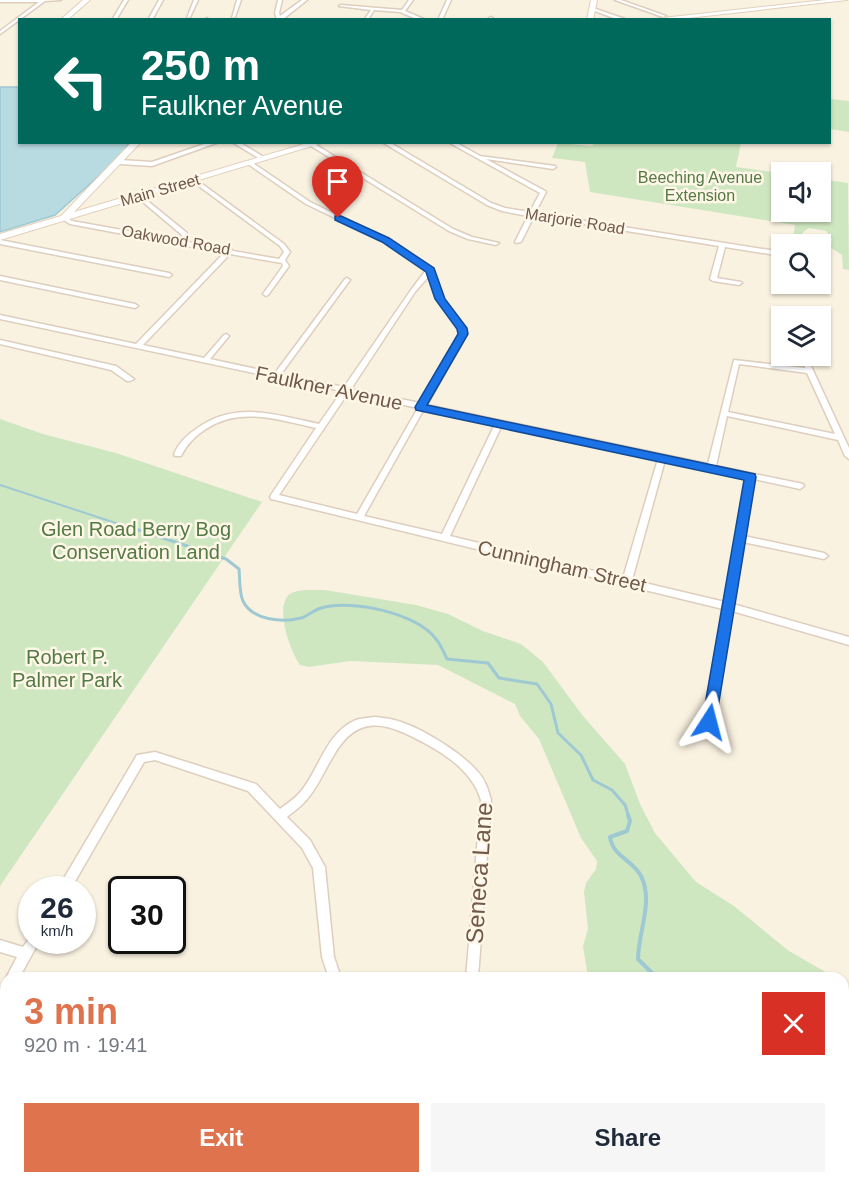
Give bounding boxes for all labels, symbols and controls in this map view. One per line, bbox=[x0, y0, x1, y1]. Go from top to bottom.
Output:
icon: left bbox=[42, 42, 120, 120]
text: 250 m bbox=[141, 42, 260, 89]
text: Faulkner Avenue bbox=[141, 91, 343, 121]
pin bbox=[312, 156, 363, 218]
map controls bbox=[771, 162, 831, 366]
button: sound bbox=[771, 162, 831, 222]
icon: arrive bbox=[321, 165, 354, 198]
park label: Beeching Avenue Extension bbox=[638, 169, 762, 204]
street label: Main Street bbox=[118, 170, 202, 209]
street label: Marjorie Road bbox=[524, 205, 626, 237]
street label: Oakwood Road bbox=[120, 222, 232, 258]
button: search bbox=[771, 234, 831, 294]
button: layers bbox=[771, 306, 831, 366]
street label: Faulkner Avenue bbox=[253, 362, 405, 414]
park label: Glen Road Berry Bog Conservation Land bbox=[41, 518, 231, 563]
street label: Cunningham Street bbox=[476, 536, 649, 596]
park label: Robert P. Palmer Park bbox=[12, 646, 123, 691]
position arrow bbox=[677, 690, 741, 754]
street label: Seneca Lane bbox=[461, 801, 497, 945]
speed limit sign: 30 bbox=[108, 876, 186, 954]
text: 26 bbox=[40, 891, 74, 924]
text: km/h bbox=[41, 922, 73, 939]
text: 3 min bbox=[24, 991, 118, 1032]
button: close bbox=[762, 992, 825, 1055]
text: 920 m · 19:41 bbox=[24, 1034, 147, 1056]
button: Exit bbox=[24, 1103, 419, 1172]
button: Share bbox=[431, 1103, 825, 1172]

